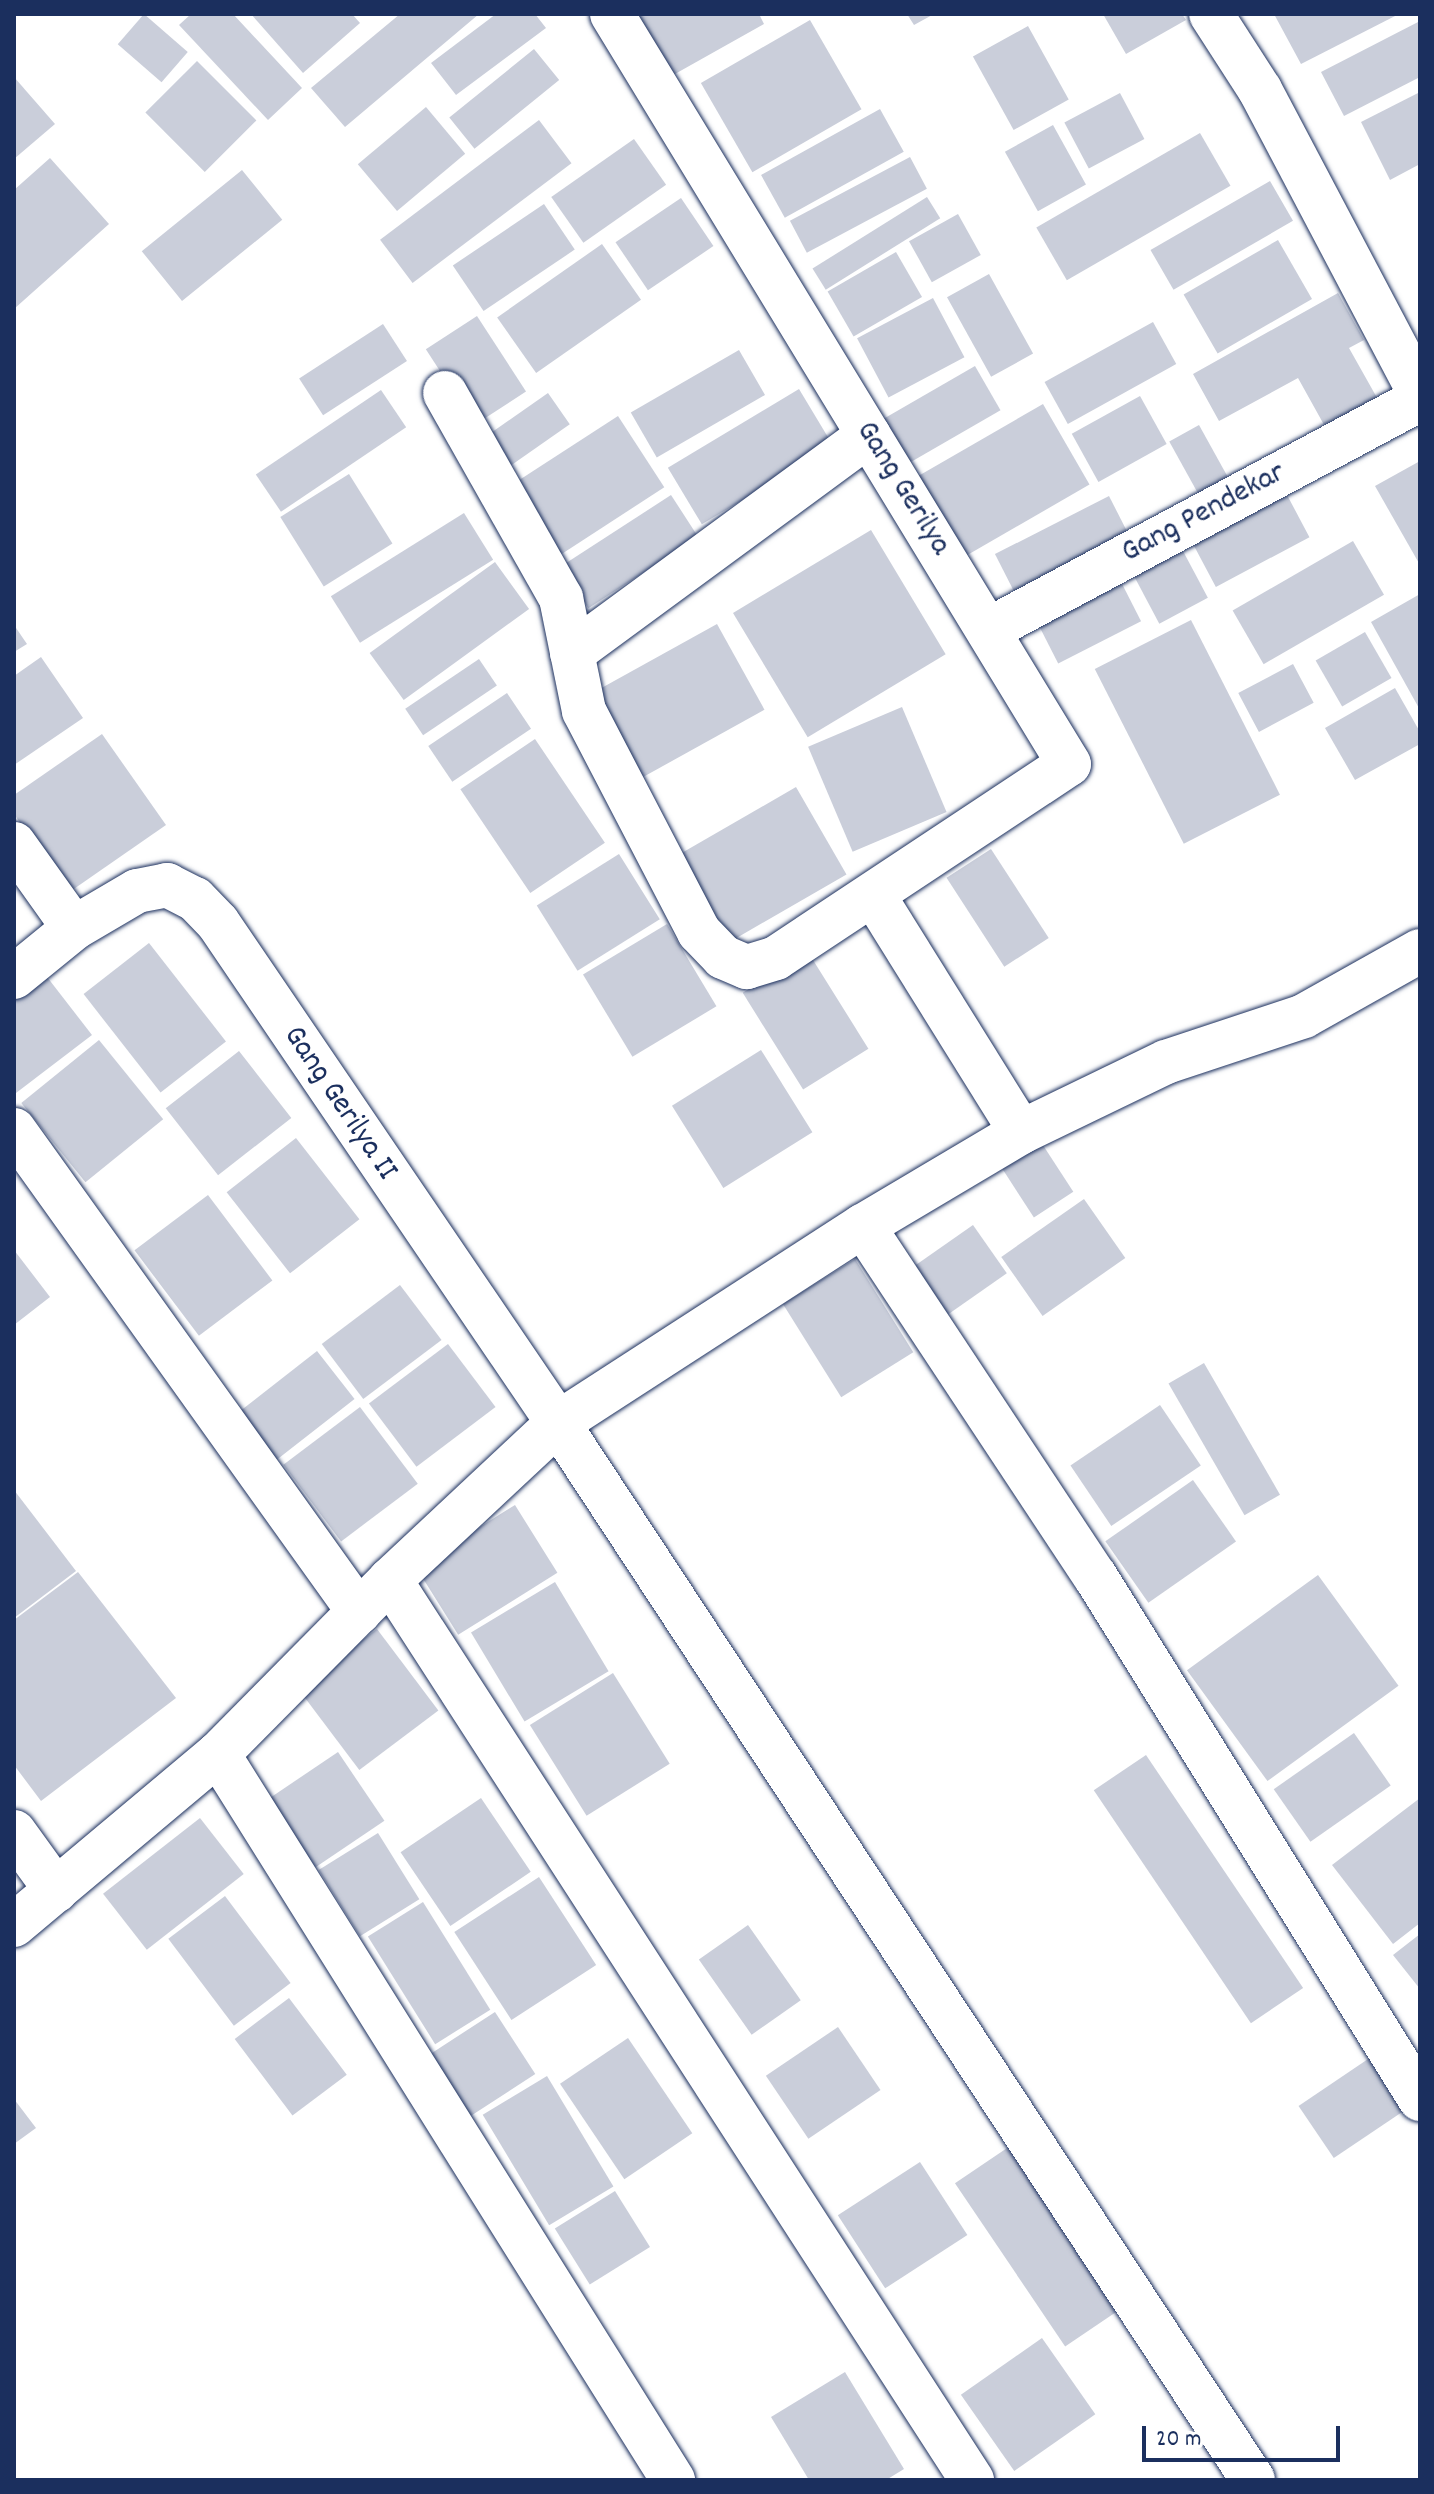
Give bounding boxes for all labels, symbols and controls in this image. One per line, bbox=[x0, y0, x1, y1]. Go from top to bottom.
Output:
street label: Gang Gerilya bbox=[846, 415, 958, 563]
street label: Gang Pendekar bbox=[1116, 455, 1292, 573]
street label: Gang Gerilya II bbox=[273, 1019, 405, 1189]
scale bar bbox=[1146, 2410, 1344, 2460]
text: 20 m bbox=[1156, 2423, 1202, 2457]

